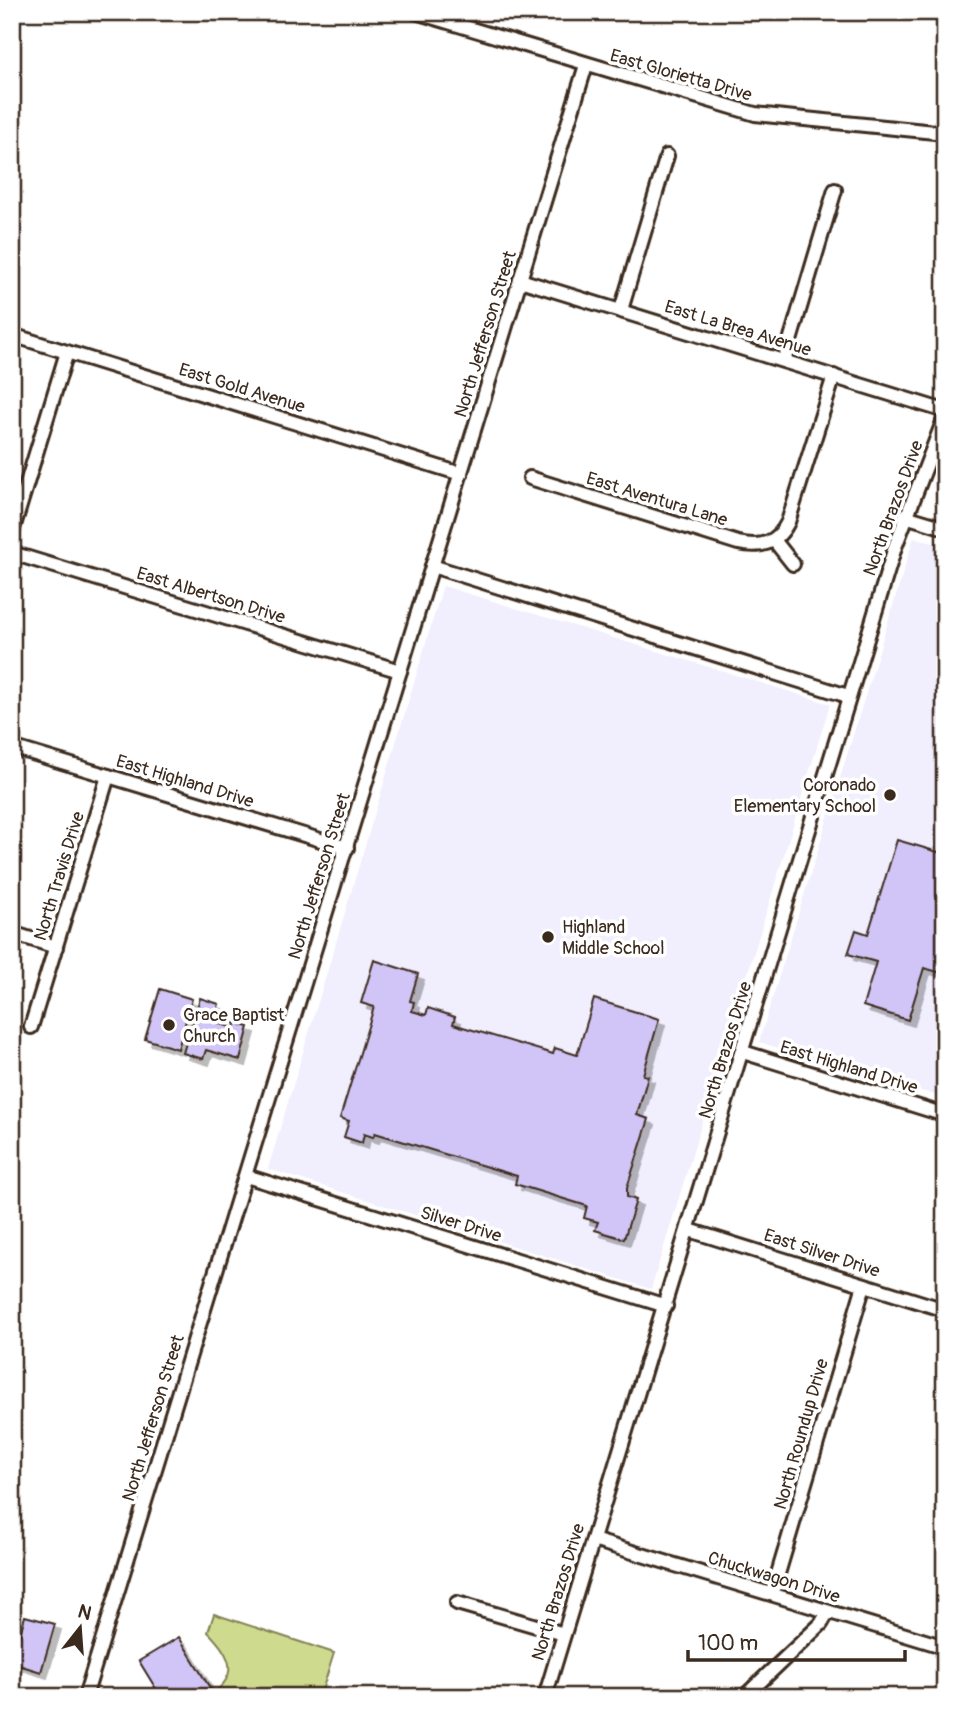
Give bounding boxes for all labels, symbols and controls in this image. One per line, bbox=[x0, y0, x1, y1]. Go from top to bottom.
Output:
street label: East Glorietta Drive bbox=[607, 44, 754, 107]
street label: North Jefferson Street bbox=[449, 247, 522, 420]
street label: East La Brea Avenue bbox=[662, 295, 814, 362]
street label: East Gold Avenue bbox=[176, 358, 308, 419]
street label: North Brazos Drive bbox=[858, 437, 929, 579]
street label: East Aventura Lane bbox=[584, 467, 730, 532]
street label: East Albertson Drive bbox=[134, 562, 288, 629]
street label: East Highland Drive bbox=[113, 750, 257, 813]
place label: Coronado Elementary School bbox=[734, 774, 876, 818]
marker: Coronado Elementary School bbox=[882, 787, 898, 803]
street label: North Jefferson Street bbox=[283, 789, 356, 962]
street label: North Travis Drive bbox=[29, 809, 90, 943]
place label: Highland Middle School bbox=[562, 916, 665, 960]
marker: Highland Middle School bbox=[540, 929, 556, 945]
street label: North Brazos Drive bbox=[694, 979, 757, 1122]
place label: Grace Baptist Church bbox=[183, 1004, 285, 1048]
marker: Grace Baptist Church bbox=[161, 1017, 177, 1033]
street label: East Highland Drive bbox=[777, 1036, 921, 1099]
street label: Silver Drive bbox=[417, 1201, 504, 1248]
street label: East Silver Drive bbox=[761, 1224, 883, 1283]
street label: North Jefferson Street bbox=[117, 1331, 190, 1504]
street label: North Roundup Drive bbox=[769, 1356, 834, 1512]
street label: North Brazos Drive bbox=[527, 1521, 590, 1664]
street label: Chuckwagon Drive bbox=[705, 1546, 843, 1609]
north arrow bbox=[46, 1594, 116, 1664]
text: N bbox=[75, 1599, 94, 1626]
scale bar bbox=[688, 1618, 904, 1662]
text: 100 m bbox=[698, 1630, 758, 1657]

